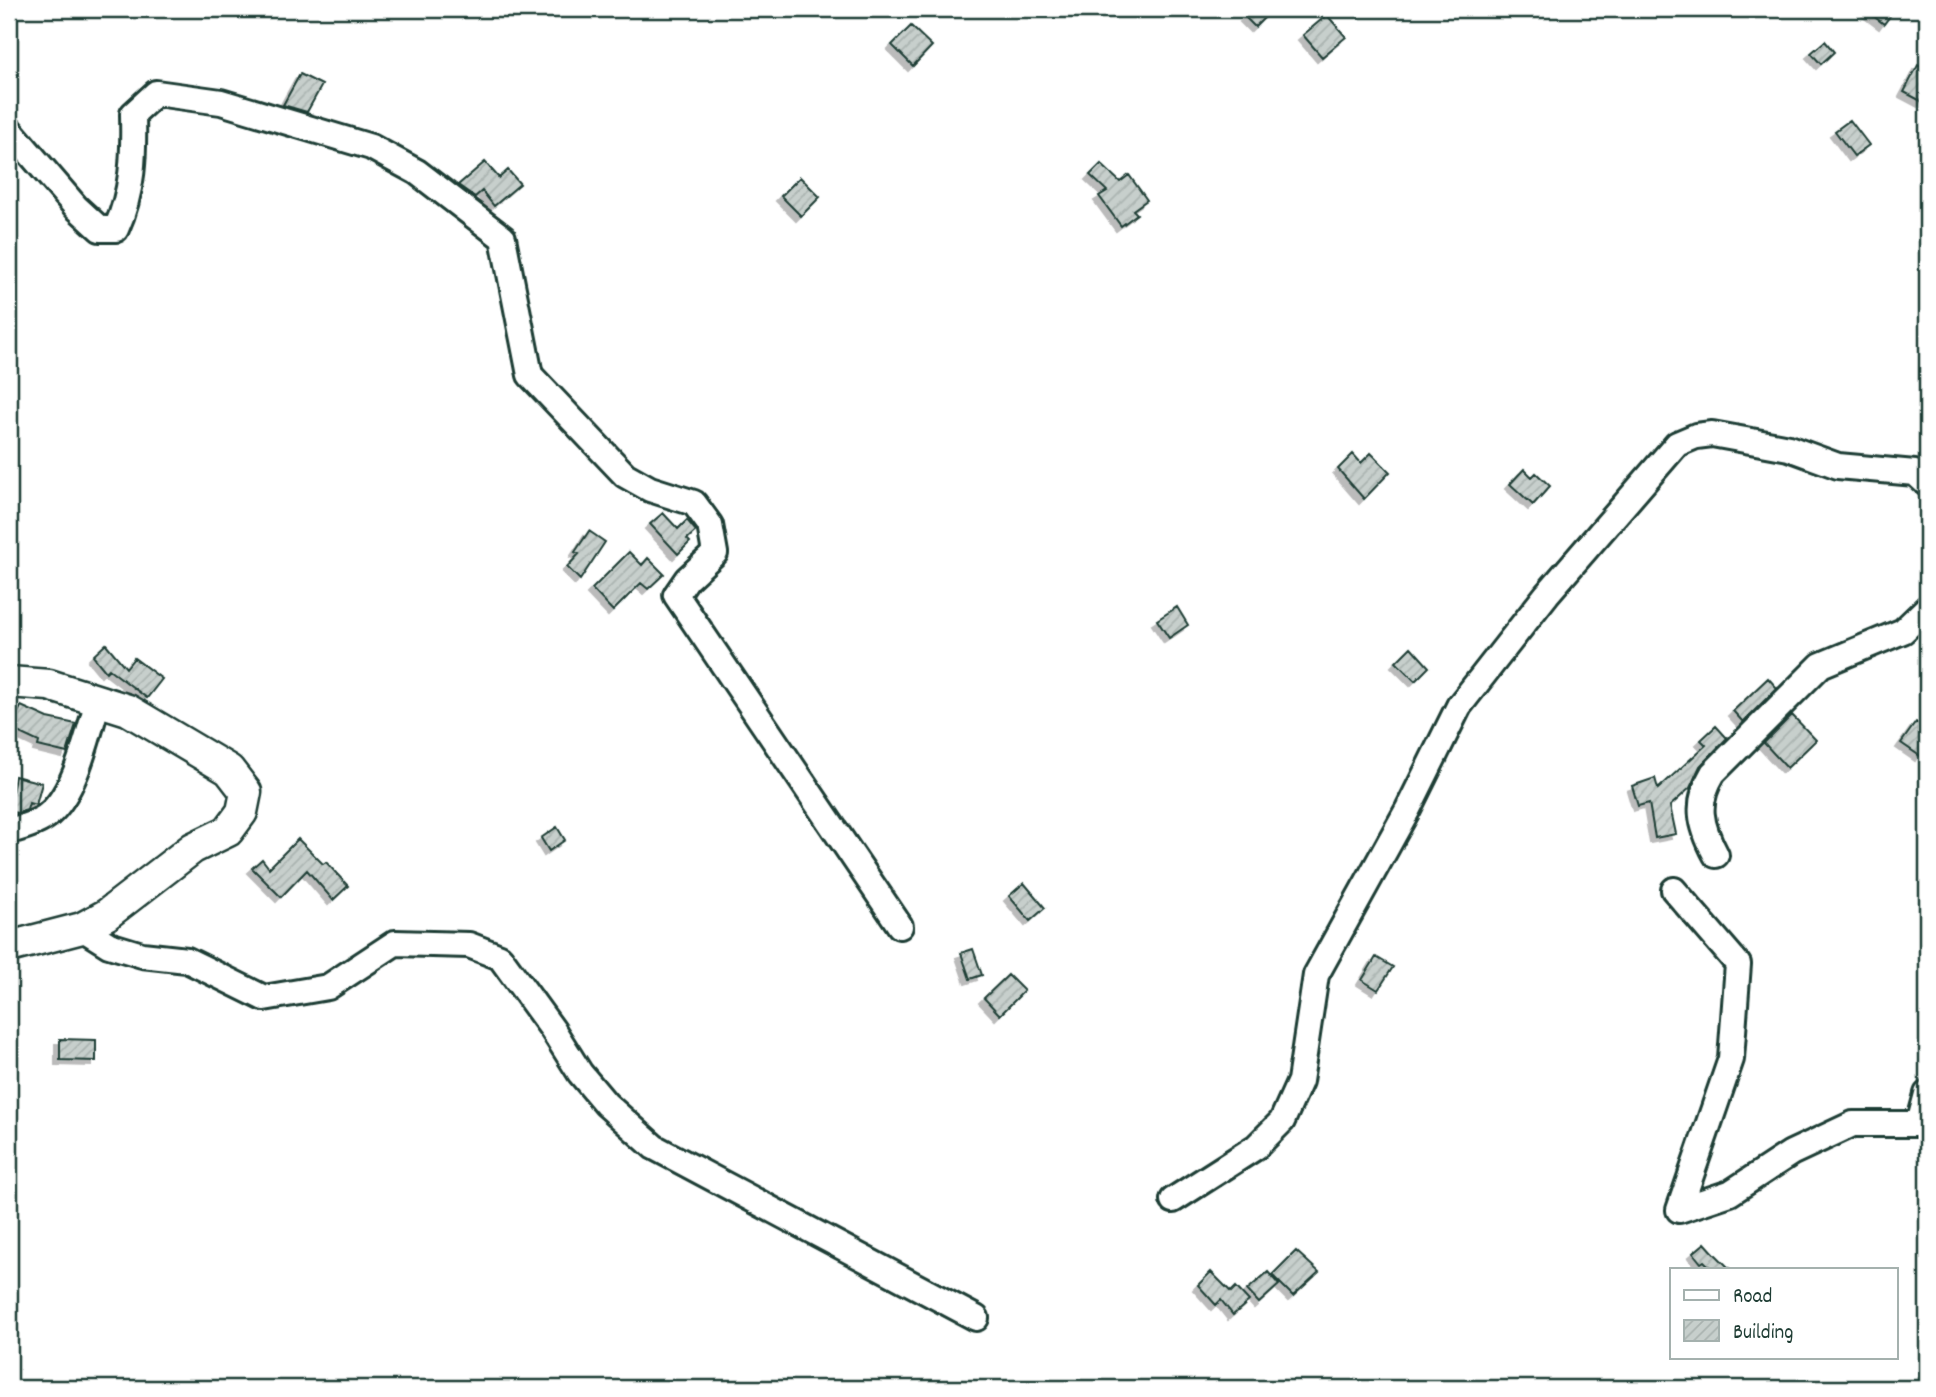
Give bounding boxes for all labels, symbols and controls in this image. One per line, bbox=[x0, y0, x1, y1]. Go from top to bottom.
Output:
legend bbox=[1670, 1268, 1898, 1358]
text: Road bbox=[1733, 1283, 1772, 1313]
text: Building bbox=[1733, 1319, 1793, 1349]

